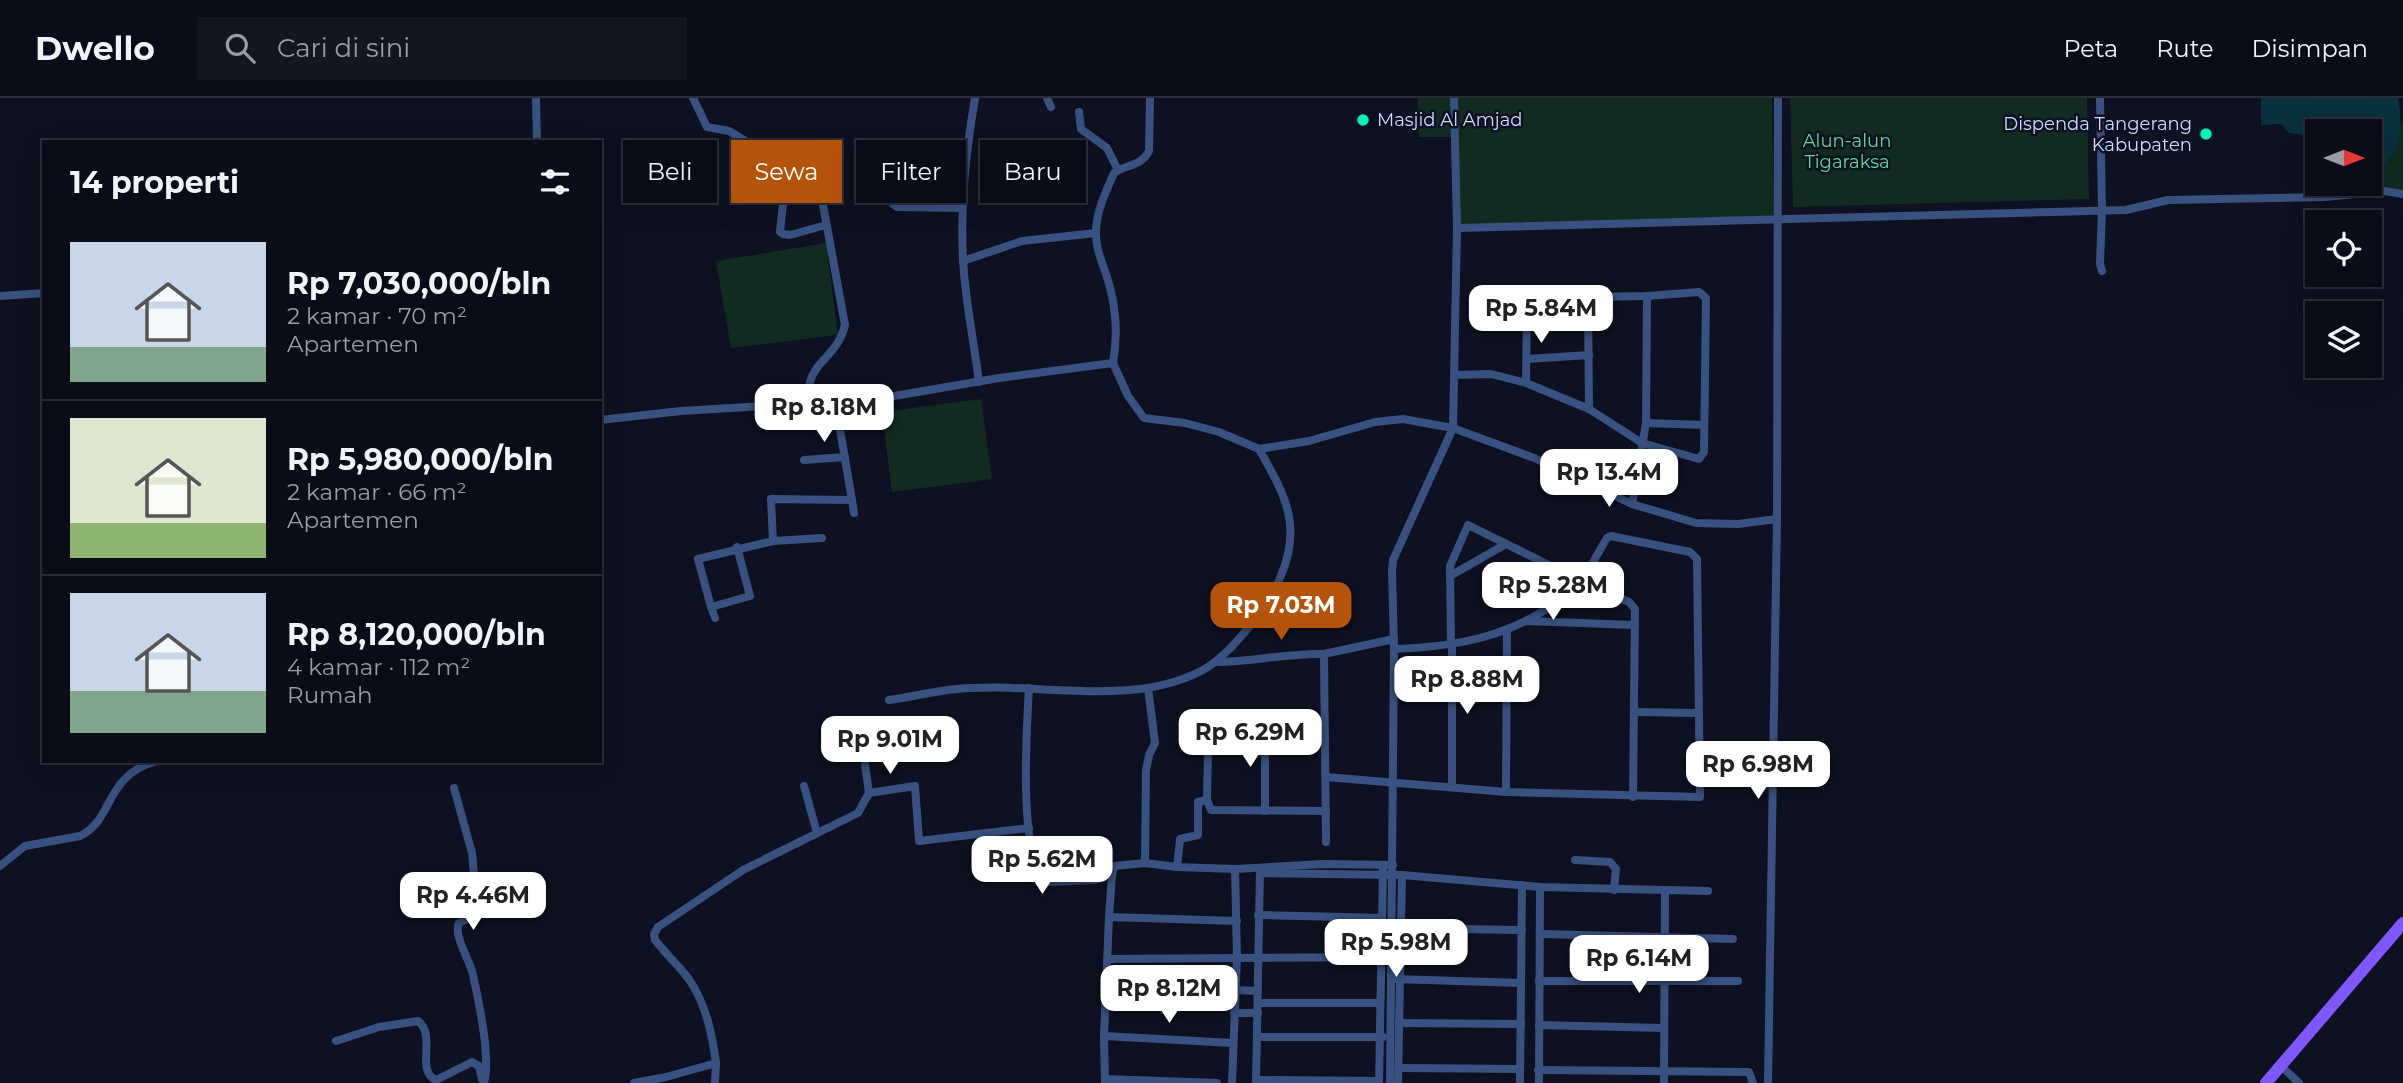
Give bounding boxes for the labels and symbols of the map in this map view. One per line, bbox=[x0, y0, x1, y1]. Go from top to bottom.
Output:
place label: Masjid Al Amjad bbox=[1377, 109, 1523, 131]
marker: Masjid Al Amjad bbox=[1355, 112, 1371, 128]
place label: Dispenda Tangerang Kabupaten bbox=[2003, 113, 2192, 156]
north arrow bbox=[2305, 119, 2382, 196]
marker: Dispenda Tangerang Kabupaten bbox=[2198, 126, 2214, 142]
park label: Alun-alun Tigaraksa bbox=[1803, 130, 1891, 173]
pin: Rp 5.84M bbox=[1469, 286, 1613, 345]
pin: Rp 8.18M bbox=[752, 384, 896, 444]
pin: Rp 13.4M bbox=[1537, 450, 1681, 509]
pin: Rp 5.28M bbox=[1481, 562, 1625, 622]
pin: Rp 7.03M bbox=[1209, 582, 1353, 642]
pin: Rp 8.88M bbox=[1395, 656, 1539, 716]
pin: Rp 6.29M bbox=[1178, 710, 1322, 769]
pin: Rp 9.01M bbox=[818, 716, 962, 776]
pin: Rp 6.98M bbox=[1686, 742, 1830, 801]
pin: Rp 5.62M bbox=[970, 836, 1114, 896]
pin: Rp 4.46M bbox=[401, 872, 545, 932]
pin: Rp 5.98M bbox=[1324, 920, 1468, 979]
pin: Rp 6.14M bbox=[1567, 936, 1711, 995]
pin: Rp 8.12M bbox=[1097, 965, 1241, 1025]

